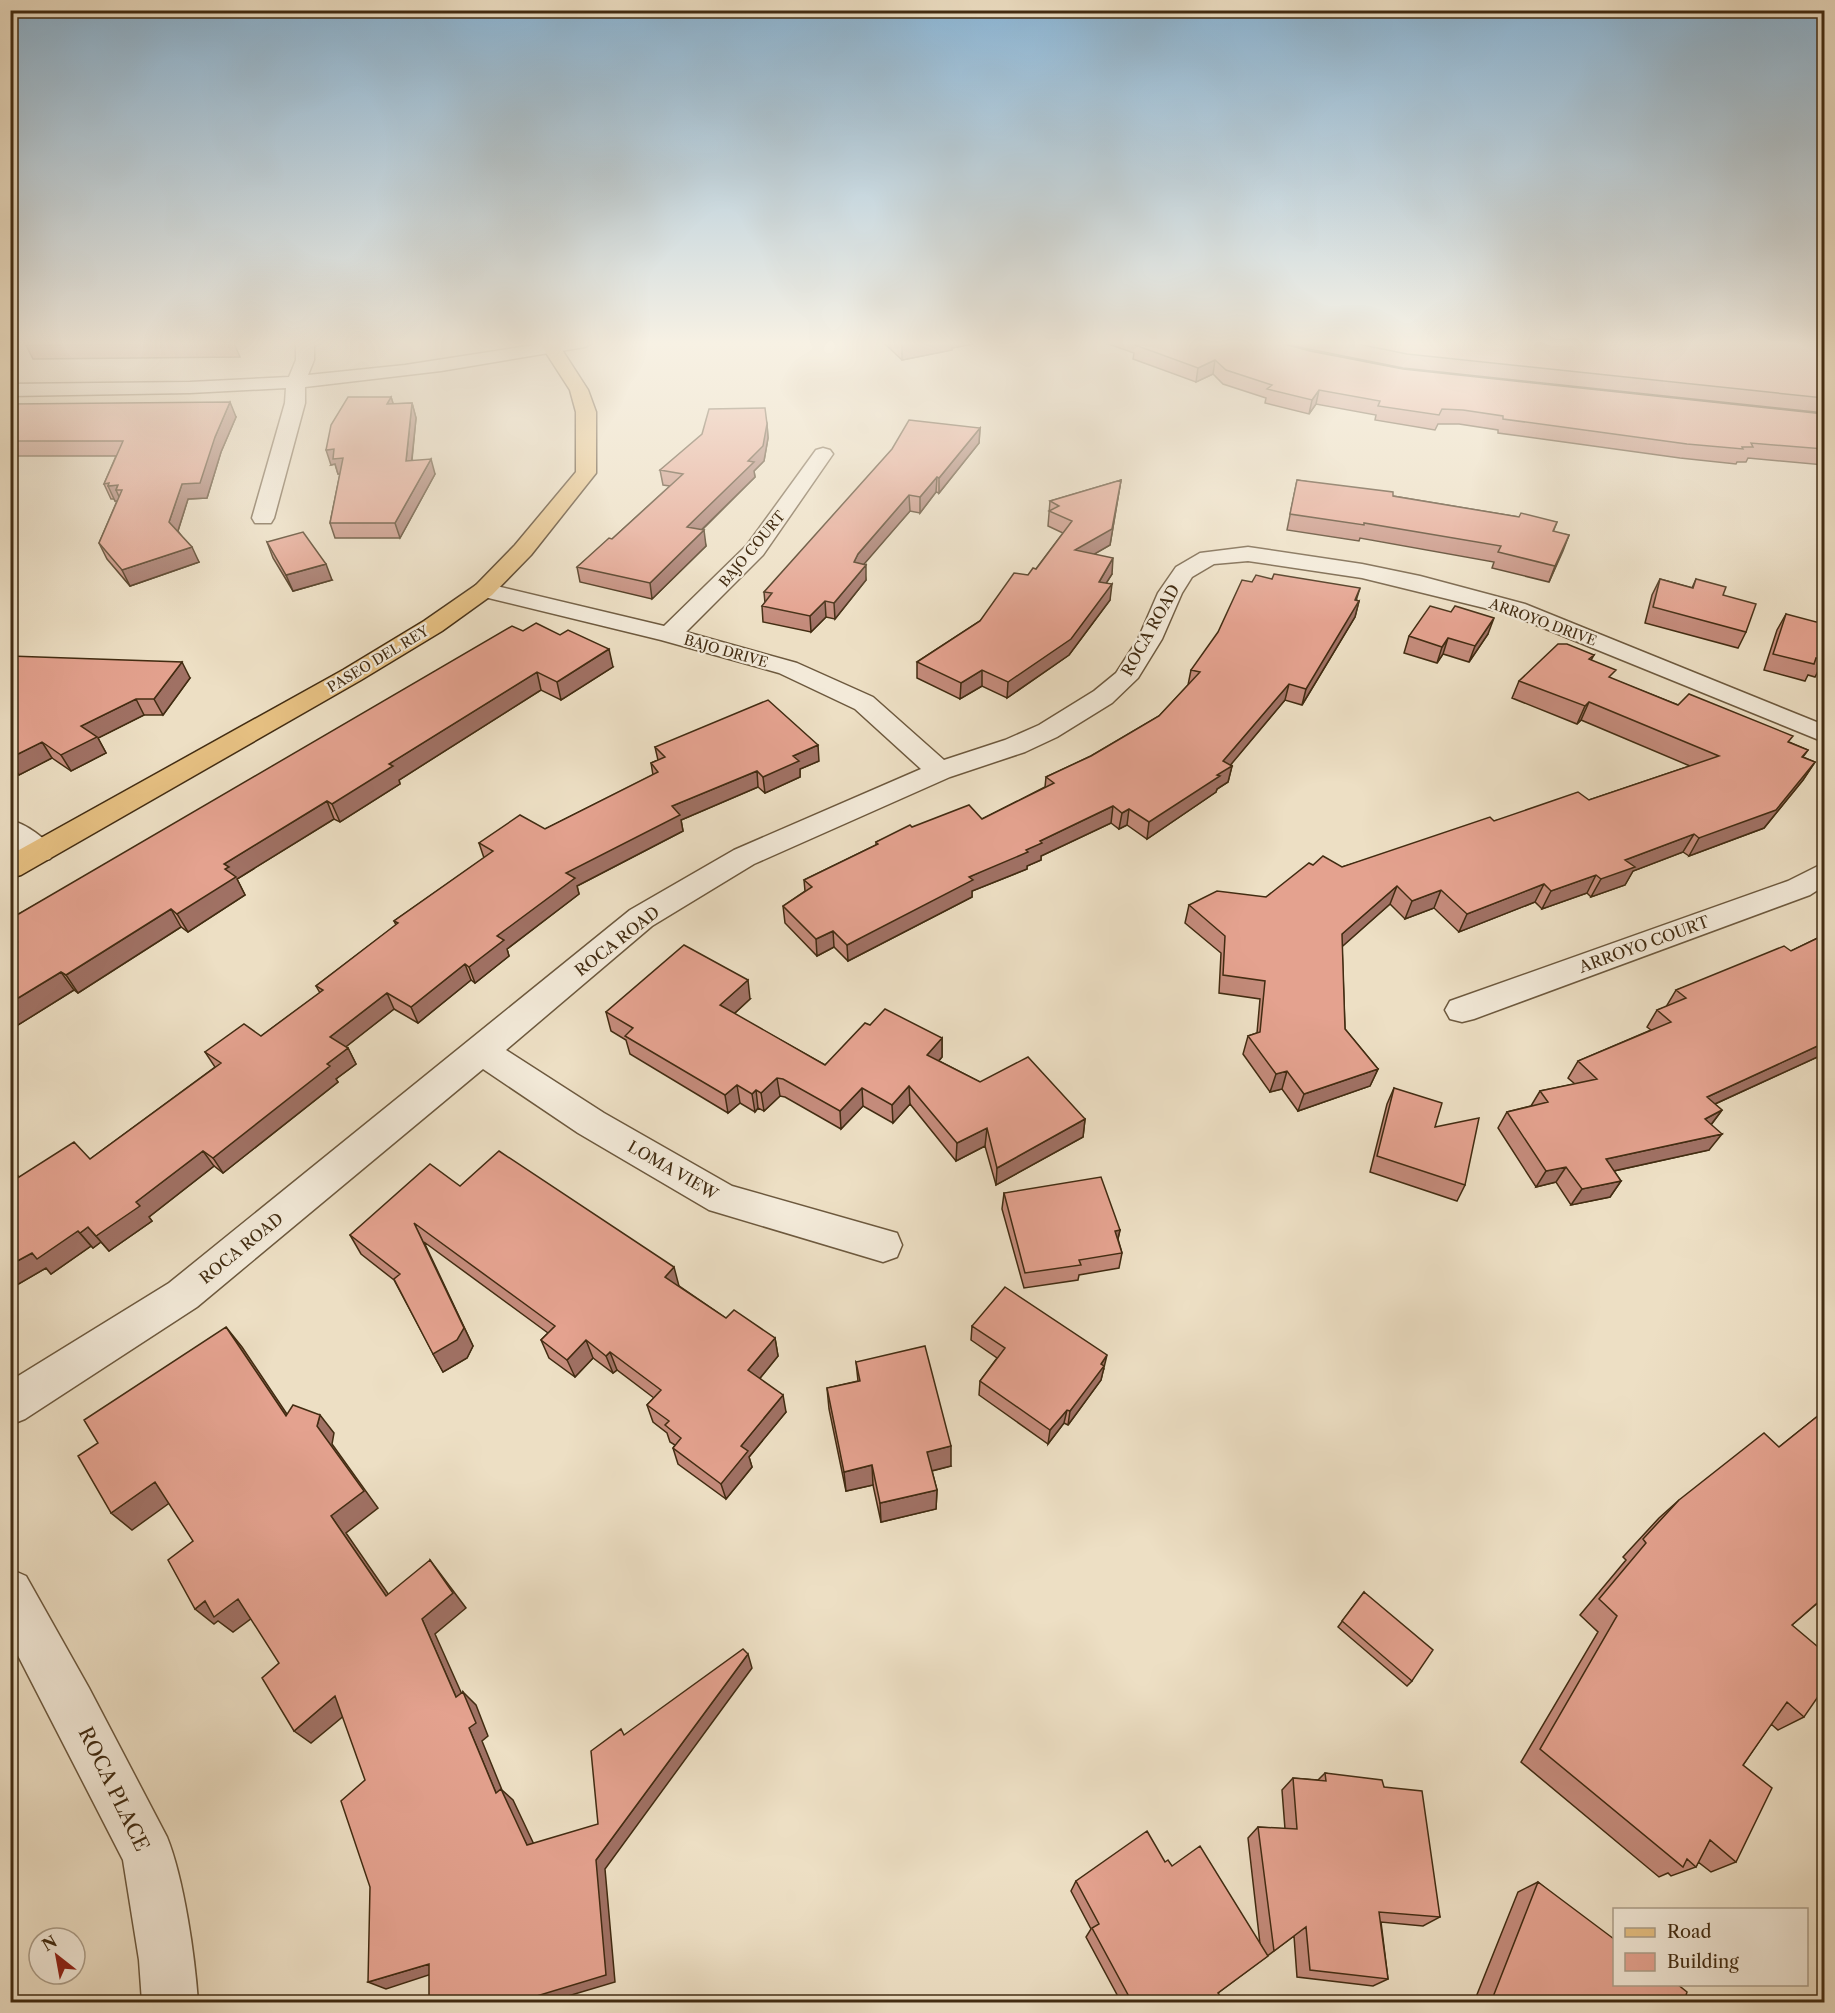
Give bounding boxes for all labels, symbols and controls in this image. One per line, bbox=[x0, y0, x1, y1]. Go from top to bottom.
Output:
street label: BAJO COURT bbox=[715, 507, 789, 591]
street label: ROCA ROAD bbox=[1117, 581, 1183, 679]
street label: ARROYO DRIVE bbox=[1486, 594, 1599, 650]
street label: PASEO DEL REY bbox=[324, 621, 433, 696]
street label: BAJO DRIVE bbox=[682, 630, 770, 672]
street label: ROCA ROAD bbox=[571, 902, 663, 980]
street label: ARROYO COURT bbox=[1575, 911, 1712, 977]
street label: LOMA VIEW bbox=[624, 1136, 722, 1204]
street label: ROCA ROAD bbox=[195, 1208, 287, 1288]
street label: ROCA PLACE bbox=[74, 1723, 154, 1855]
legend bbox=[1613, 1908, 1808, 1986]
text: Road bbox=[1667, 1921, 1712, 1943]
north arrow bbox=[27, 1926, 87, 1986]
text: N bbox=[38, 1931, 60, 1955]
text: Building bbox=[1667, 1951, 1739, 1973]

